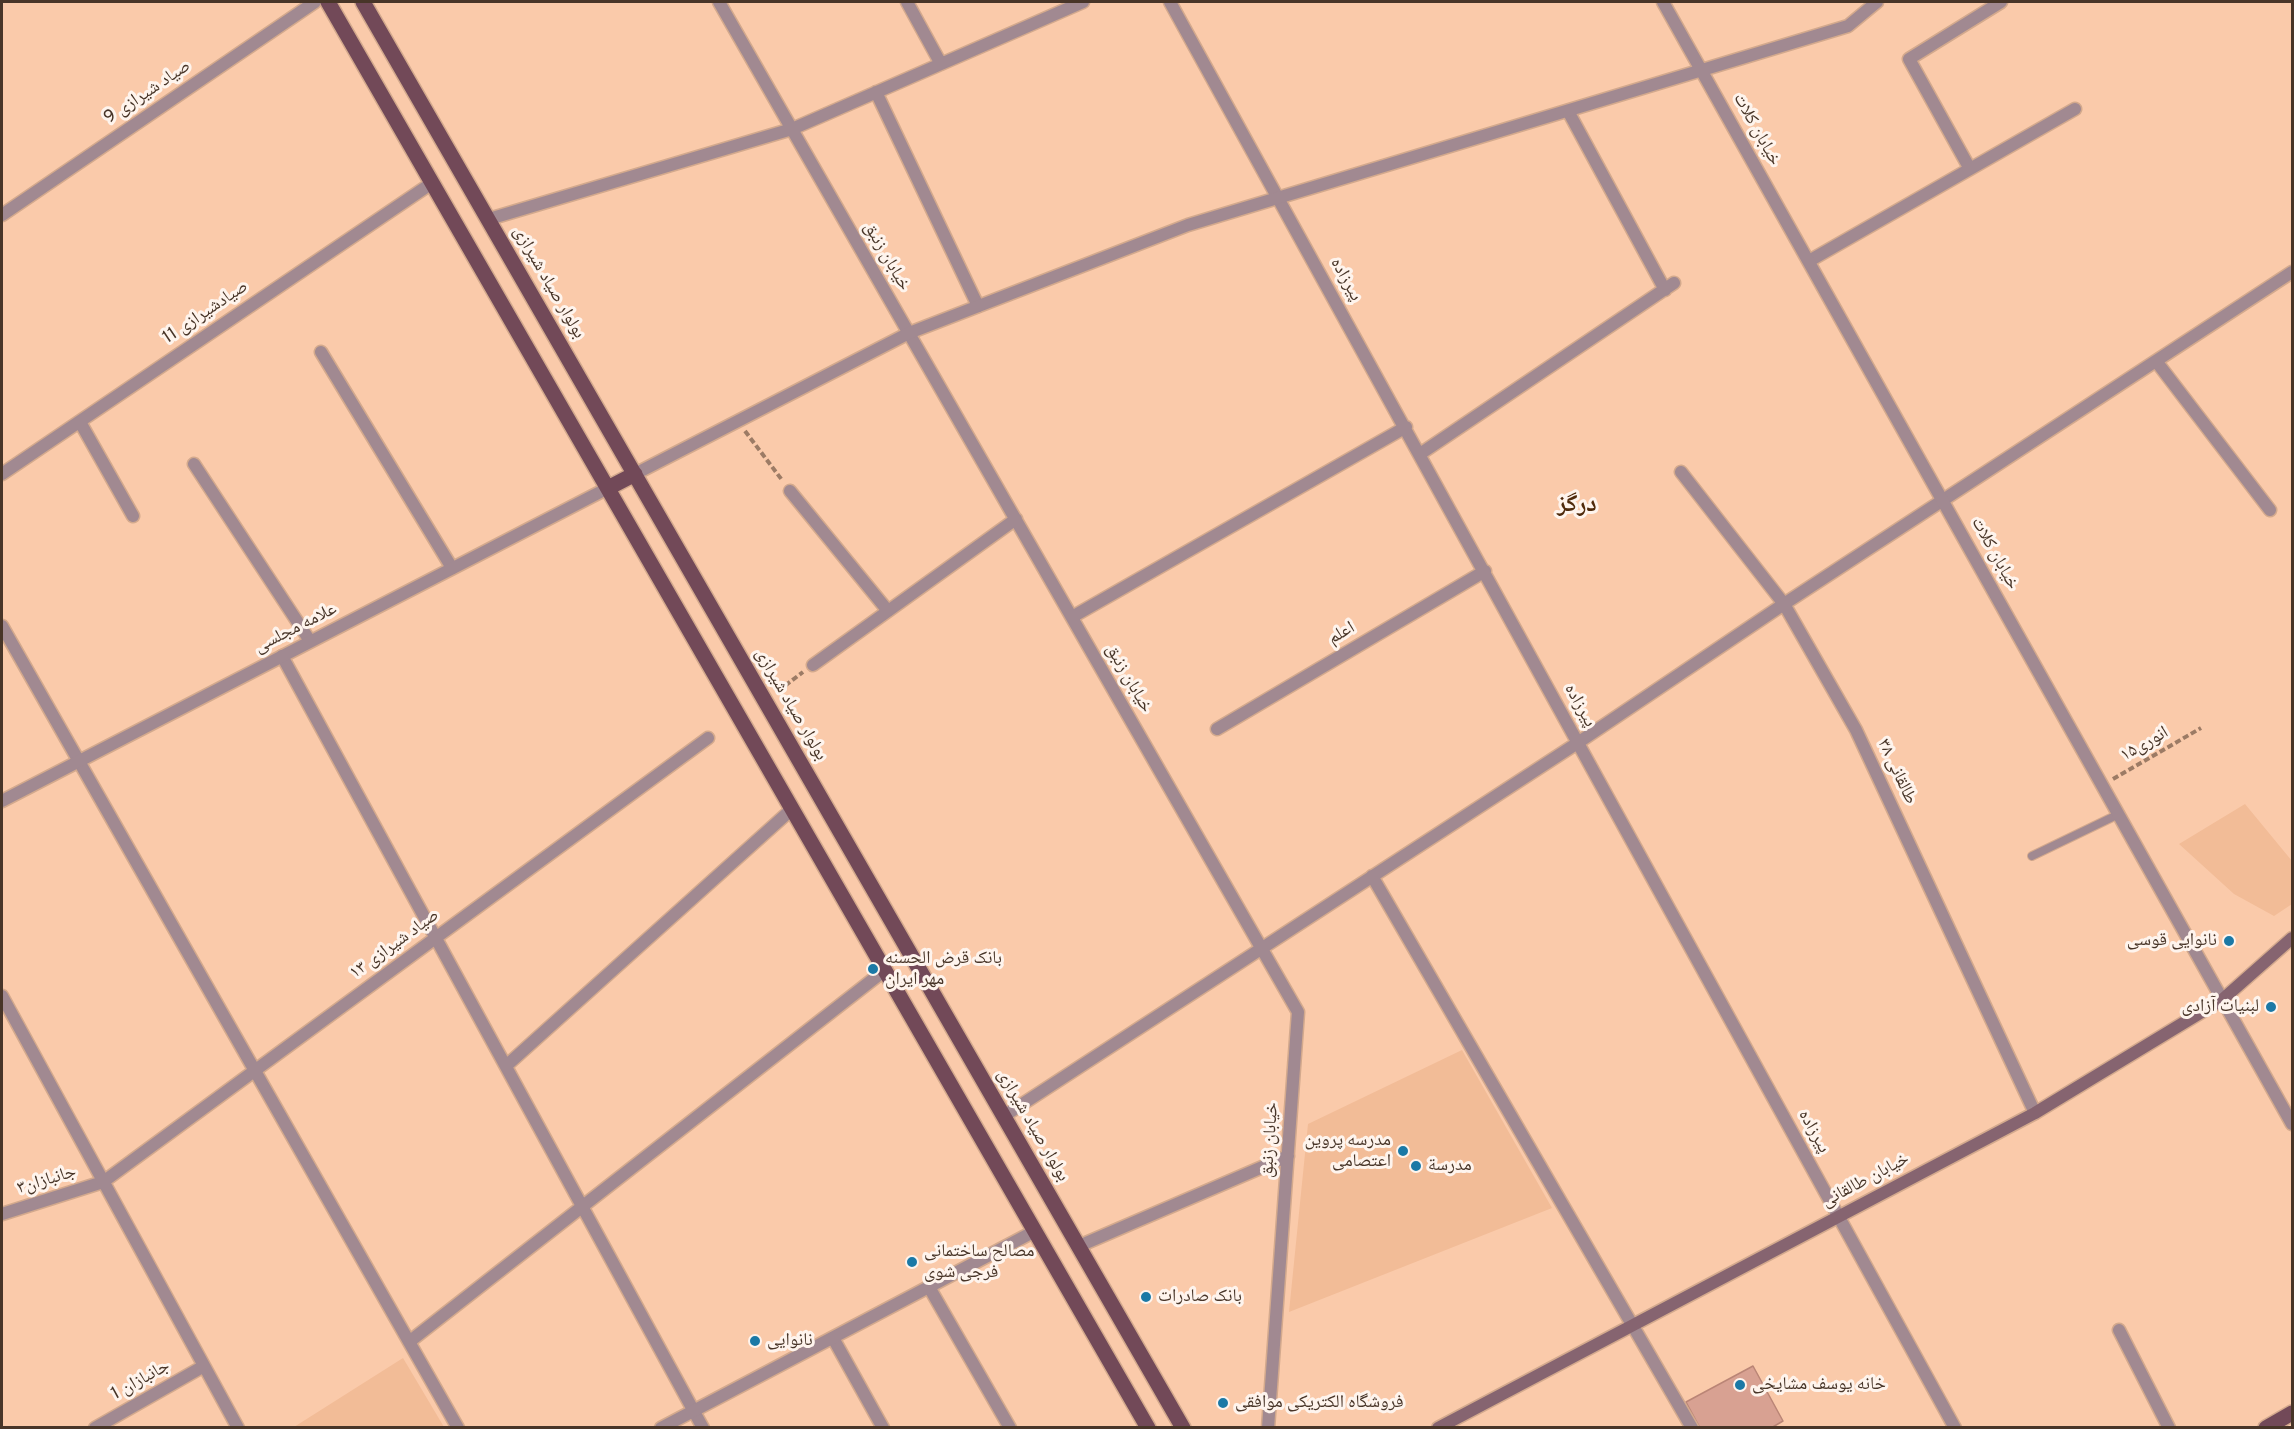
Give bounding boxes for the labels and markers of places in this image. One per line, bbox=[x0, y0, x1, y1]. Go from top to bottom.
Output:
place label: نانوایی قوسی bbox=[2127, 930, 2217, 952]
marker: نانوایی قوسی bbox=[2222, 934, 2236, 948]
place label: بانک قرض الحسنه مهر ایران bbox=[885, 948, 1002, 990]
marker: بانک قرض الحسنه مهر ایران bbox=[866, 962, 880, 976]
place label: لبنیات آزادی bbox=[2181, 996, 2259, 1018]
marker: لبنیات آزادی bbox=[2264, 1000, 2278, 1014]
place label: مدرسه پروین اعتصامی bbox=[1305, 1130, 1391, 1172]
marker: مدرسه پروین اعتصامی bbox=[1396, 1144, 1410, 1158]
place label: مدرسة bbox=[1428, 1155, 1472, 1177]
marker: مدرسة bbox=[1409, 1159, 1423, 1173]
place label: مصالح ساختمانی فرجی شوی bbox=[924, 1241, 1034, 1284]
marker: مصالح ساختمانی فرجی شوی bbox=[905, 1255, 919, 1269]
place label: بانک صادرات bbox=[1158, 1286, 1242, 1308]
marker: بانک صادرات bbox=[1139, 1290, 1153, 1304]
place label: نانوایی bbox=[767, 1330, 813, 1352]
marker: نانوایی bbox=[748, 1334, 762, 1348]
place label: خانه یوسف مشایخی bbox=[1752, 1374, 1886, 1396]
marker: خانه یوسف مشایخی bbox=[1733, 1378, 1747, 1392]
place label: فروشگاه الکتریکی موافقی bbox=[1235, 1392, 1403, 1414]
marker: فروشگاه الکتریکی موافقی bbox=[1216, 1396, 1230, 1410]

